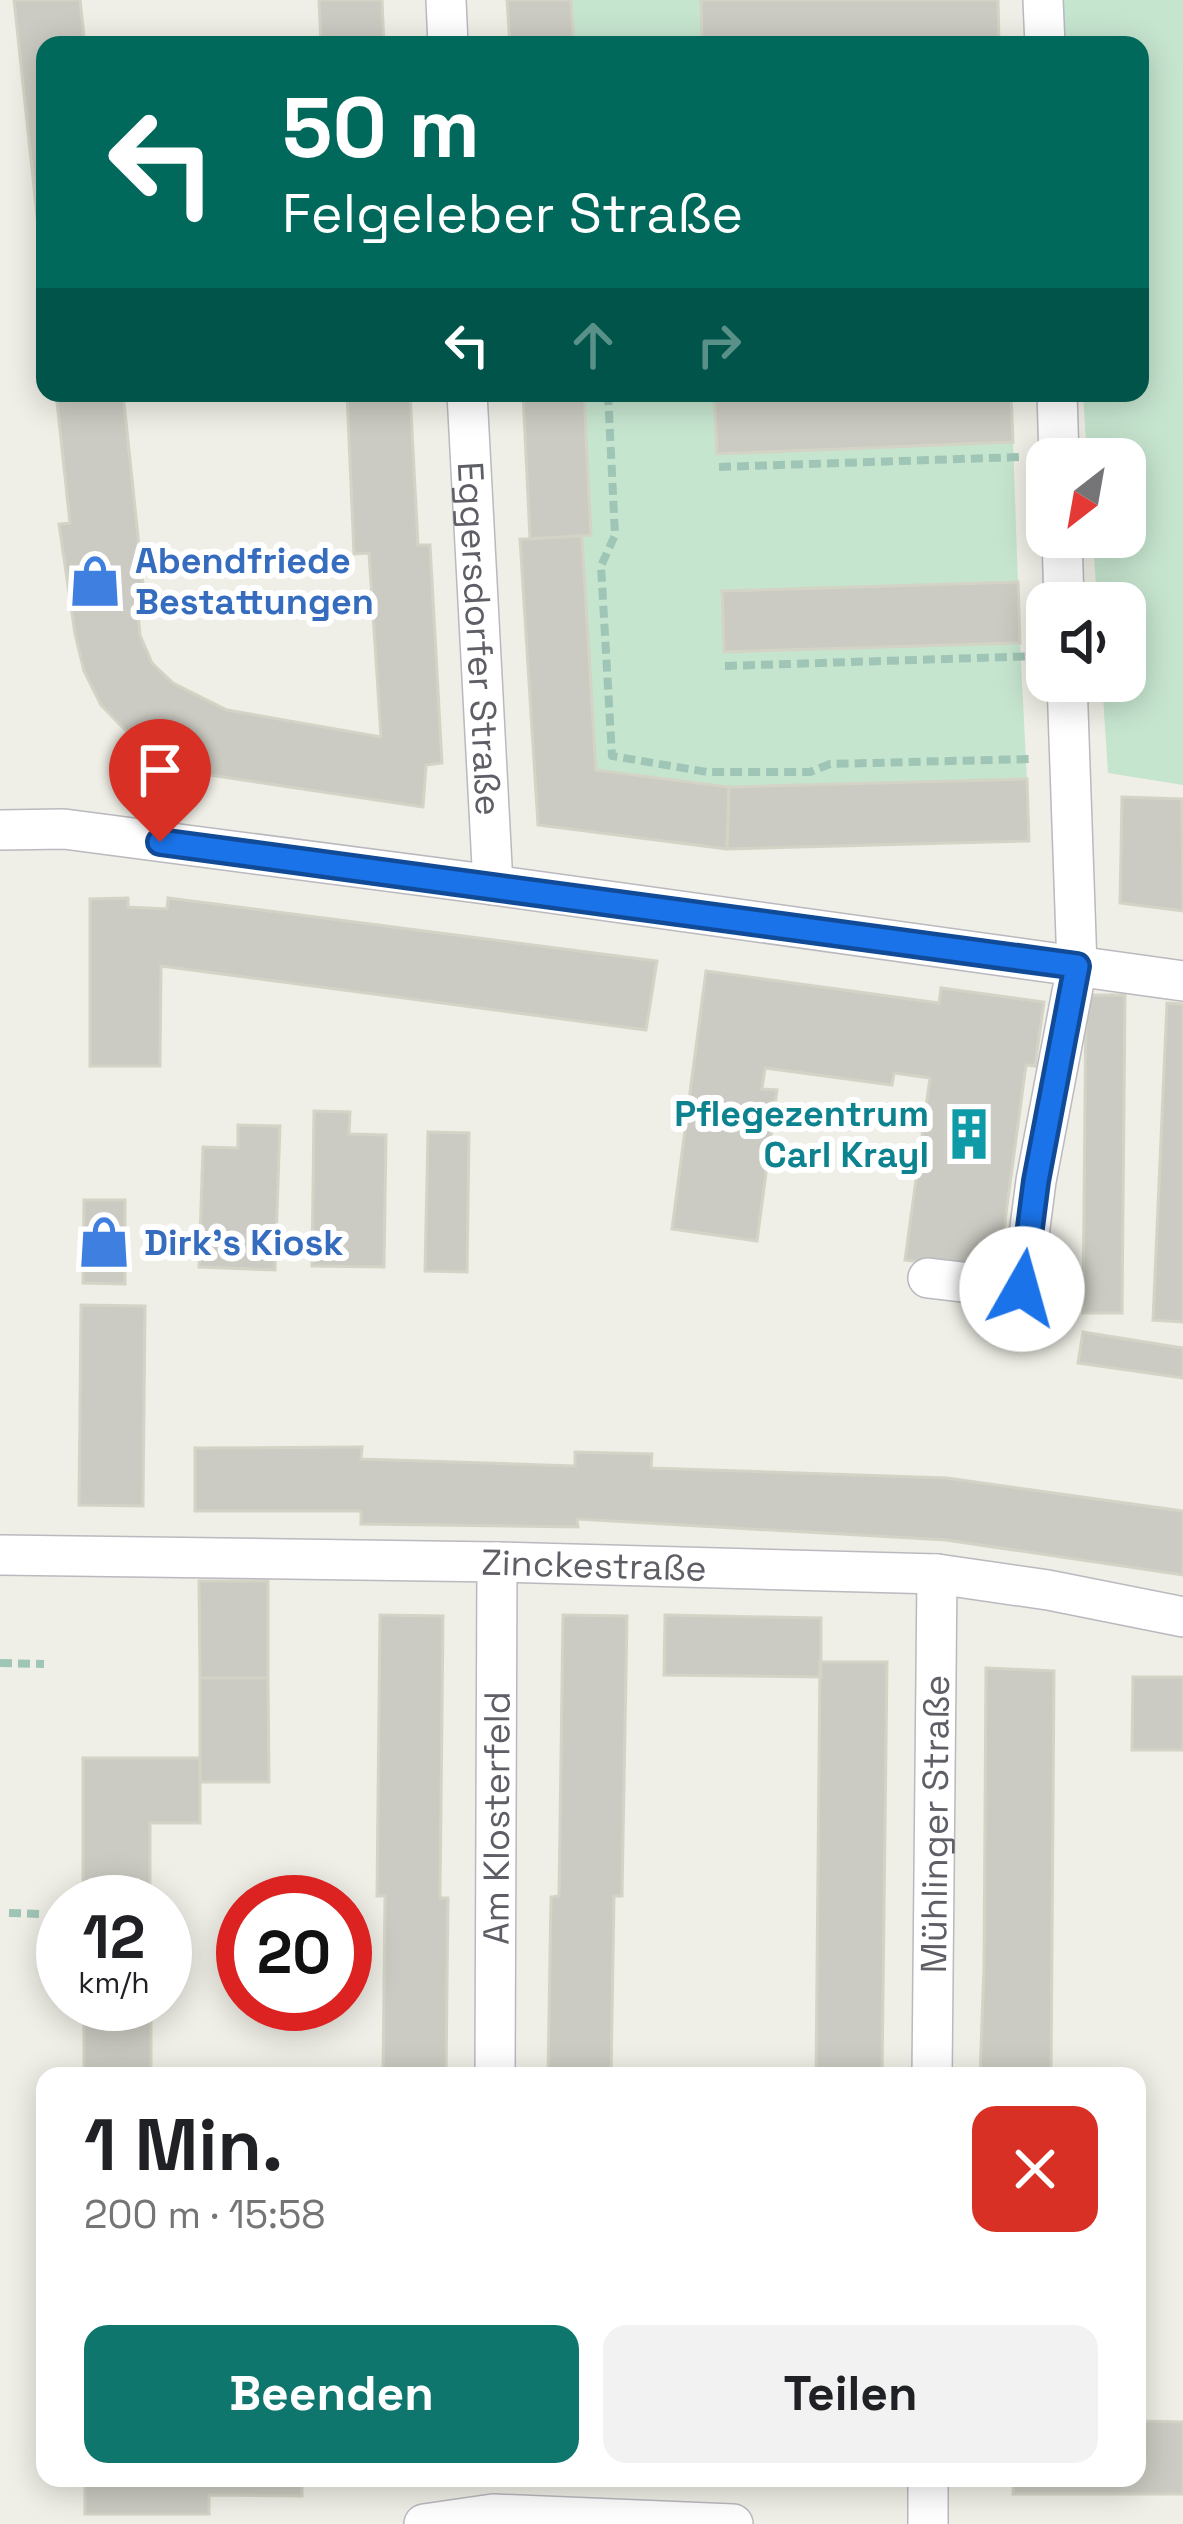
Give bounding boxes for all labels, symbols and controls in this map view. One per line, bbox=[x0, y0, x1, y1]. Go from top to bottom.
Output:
text: 50 m bbox=[282, 74, 480, 182]
icon: left bbox=[84, 84, 240, 240]
text: Felgeleber Straße bbox=[282, 179, 743, 248]
icon: left bbox=[434, 312, 500, 378]
icon: ahead bbox=[560, 312, 626, 378]
icon: right bbox=[686, 312, 752, 378]
north arrow bbox=[1026, 438, 1146, 558]
map controls bbox=[1026, 438, 1146, 702]
street label: Eggersdorfer Straße bbox=[447, 461, 511, 817]
place label: Abendfriede Bestattungen bbox=[135, 538, 374, 625]
shop icon: Abendfriede Bestattungen bbox=[66, 552, 124, 610]
button: sound bbox=[1026, 582, 1146, 702]
pin bbox=[109, 719, 211, 842]
icon: arrive bbox=[127, 737, 193, 803]
place label: Pflegezentrum Carl Krayl bbox=[674, 1091, 929, 1178]
building icon: Pflegezentrum Carl Krayl bbox=[940, 1105, 998, 1163]
shop icon: Dirk's Kiosk bbox=[75, 1213, 133, 1271]
place label: Dirk's Kiosk bbox=[144, 1220, 344, 1266]
position arrow bbox=[959, 1226, 1085, 1352]
street label: Zinckestraße bbox=[481, 1540, 707, 1592]
street label: Mühlinger Straße bbox=[911, 1675, 960, 1973]
street label: Am Klosterfeld bbox=[474, 1691, 520, 1945]
speed limit sign: 20 bbox=[216, 1875, 372, 2031]
text: 12 bbox=[83, 1899, 145, 1976]
text: km/h bbox=[78, 1963, 150, 2002]
text: 1 Min. bbox=[84, 2099, 283, 2191]
button: close bbox=[972, 2106, 1098, 2232]
text: 200 m · 15:58 bbox=[84, 2190, 326, 2239]
button: Beenden bbox=[84, 2325, 579, 2463]
button: Teilen bbox=[603, 2325, 1098, 2463]

